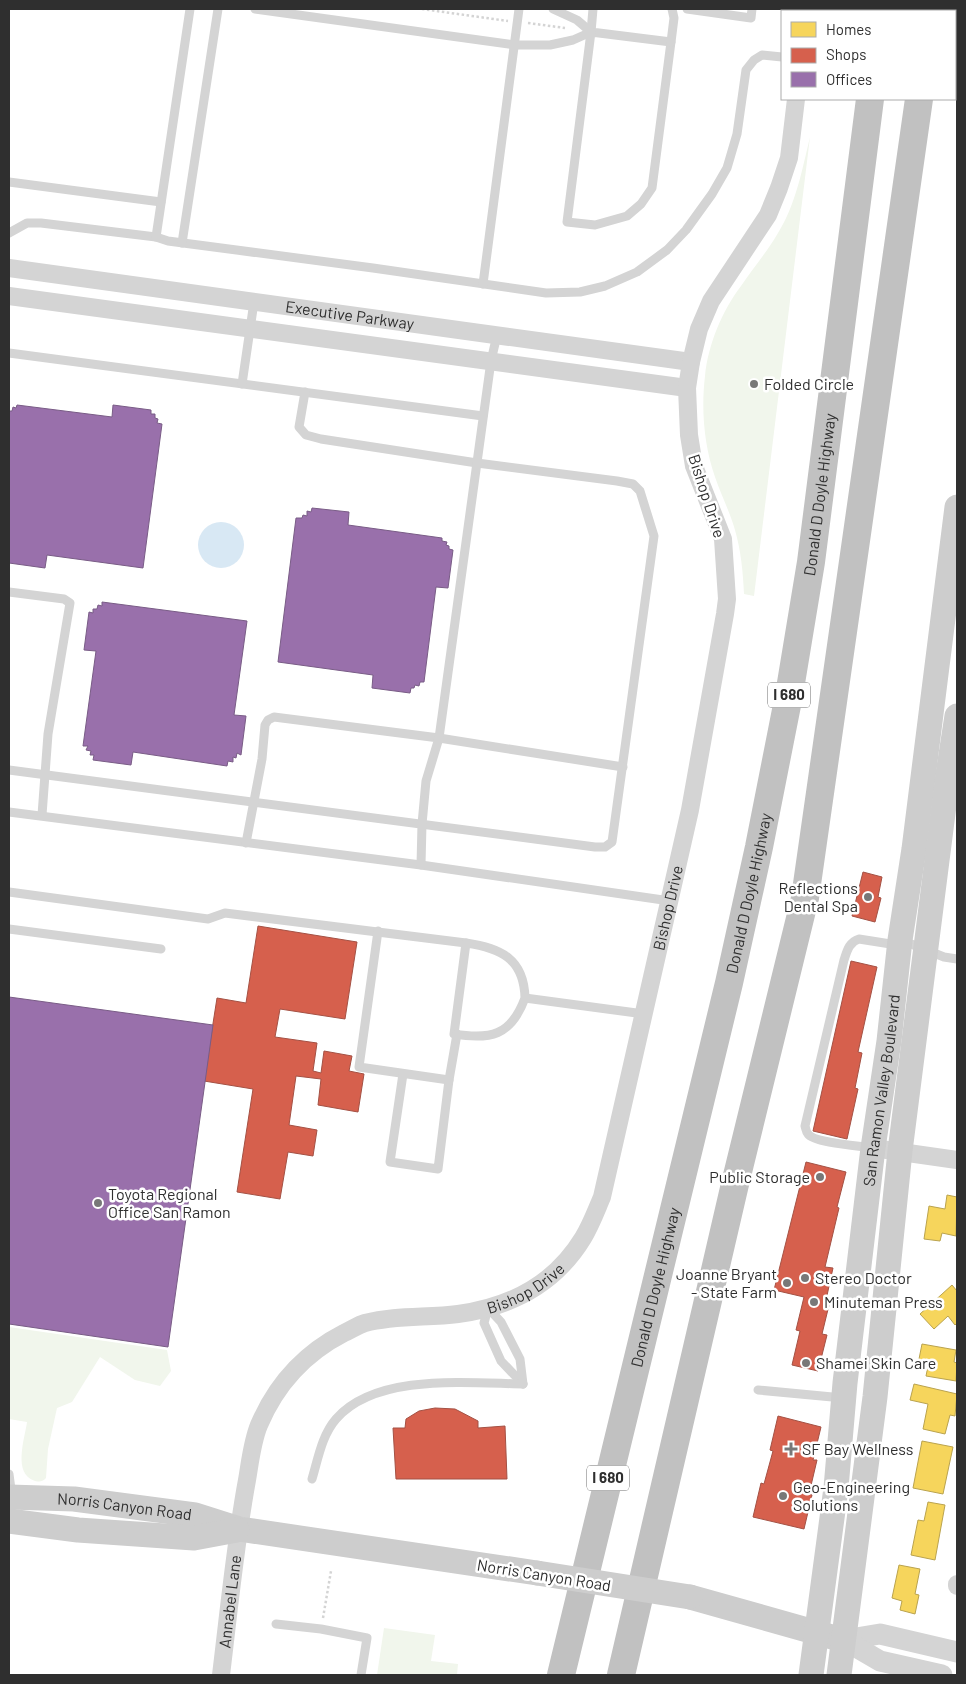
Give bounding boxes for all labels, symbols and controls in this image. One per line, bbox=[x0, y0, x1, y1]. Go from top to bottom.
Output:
legend bbox=[781, 10, 956, 100]
text: Homes bbox=[826, 20, 871, 38]
text: Shops bbox=[826, 45, 866, 63]
text: Offices bbox=[826, 70, 872, 88]
street label: Executive Parkway bbox=[284, 296, 416, 333]
place label: Folded Circle bbox=[764, 374, 854, 393]
marker: Folded Circle bbox=[748, 378, 760, 390]
street label: Donald D Doyle Highway bbox=[799, 412, 839, 577]
street label: Bishop Drive bbox=[685, 452, 730, 540]
road number: I 680 bbox=[768, 682, 810, 708]
street label: Donald D Doyle Highway bbox=[721, 811, 775, 975]
street label: Bishop Drive bbox=[648, 863, 686, 952]
place label: Reflections Dental Spa bbox=[779, 878, 858, 915]
marker: Reflections Dental Spa bbox=[862, 891, 874, 903]
street label: San Ramon Valley Boulevard bbox=[859, 993, 903, 1187]
place label: Public Storage bbox=[709, 1167, 810, 1186]
marker: Public Storage bbox=[814, 1171, 826, 1183]
place label: Toyota Regional Office San Ramon bbox=[108, 1184, 231, 1221]
marker: Toyota Regional Office San Ramon bbox=[92, 1197, 104, 1209]
street label: Donald D Doyle Highway bbox=[626, 1205, 683, 1369]
street label: Bishop Drive bbox=[484, 1258, 568, 1317]
place label: Joanne Bryant - State Farm bbox=[676, 1264, 777, 1301]
place label: Stereo Doctor bbox=[815, 1268, 912, 1287]
marker: Stereo Doctor bbox=[799, 1272, 811, 1284]
marker: Joanne Bryant - State Farm bbox=[781, 1277, 793, 1289]
place label: Minuteman Press bbox=[824, 1292, 943, 1311]
marker: Minuteman Press bbox=[808, 1296, 820, 1308]
place label: Shamei Skin Care bbox=[816, 1353, 936, 1372]
marker: Shamei Skin Care bbox=[800, 1357, 812, 1369]
place label: SF Bay Wellness bbox=[802, 1439, 913, 1458]
marker: SF Bay Wellness bbox=[784, 1442, 798, 1456]
road number: I 680 bbox=[587, 1466, 629, 1490]
place label: Geo-Engineering Solutions bbox=[793, 1477, 910, 1514]
street label: Norris Canyon Road bbox=[57, 1488, 193, 1523]
marker: Geo-Engineering Solutions bbox=[777, 1490, 789, 1502]
street label: Annabel Lane bbox=[214, 1554, 244, 1649]
street label: Norris Canyon Road bbox=[476, 1555, 612, 1594]

